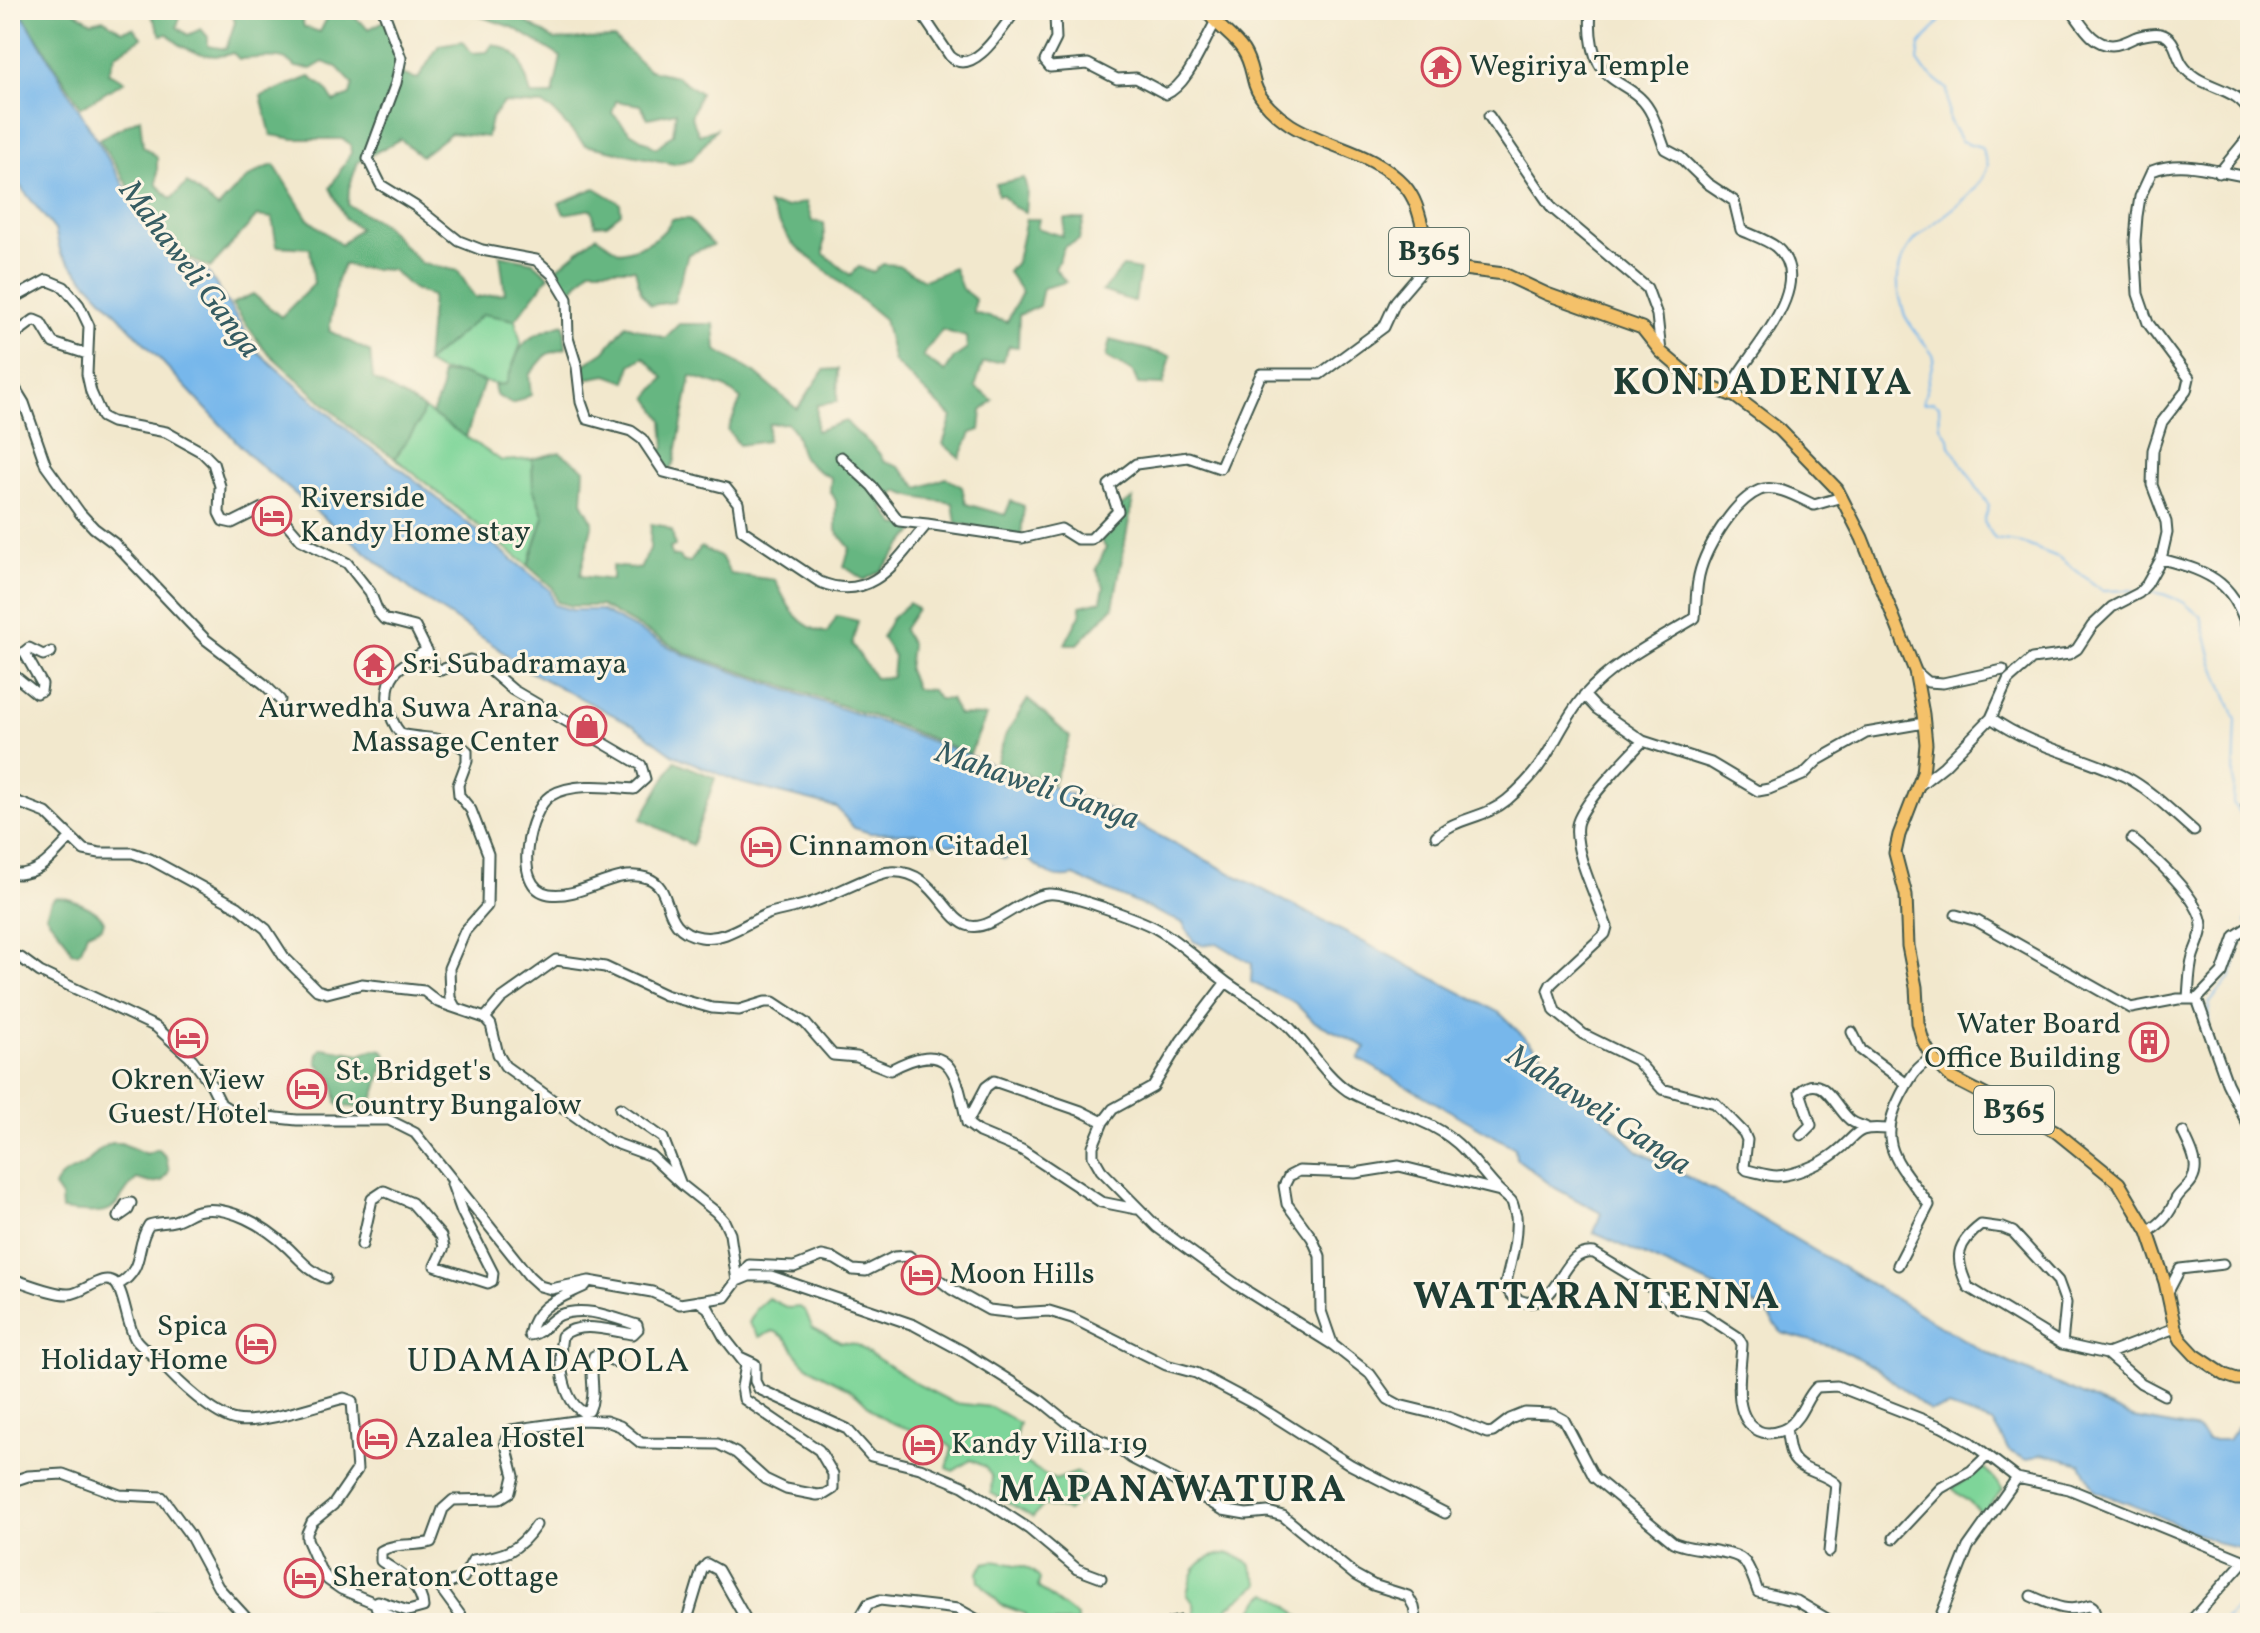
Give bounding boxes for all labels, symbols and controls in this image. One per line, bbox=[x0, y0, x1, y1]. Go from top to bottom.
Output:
temple icon: Wegiriya Temple bbox=[1420, 46, 1462, 88]
place label: Wegiriya Temple bbox=[1469, 46, 1689, 88]
water label: Mahaweli Ganga bbox=[107, 171, 270, 368]
road number: B365 bbox=[1389, 228, 1469, 276]
district label: KONDADENIYA bbox=[1613, 358, 1913, 411]
place label: Riverside Kandy Home stay bbox=[300, 478, 530, 554]
hotel icon: Riverside Kandy Home stay bbox=[251, 495, 293, 537]
temple icon: Sri Subadramaya bbox=[353, 644, 395, 686]
place label: Sri Subadramaya bbox=[402, 644, 627, 686]
place label: Aurwedha Suwa Arana Massage Center bbox=[258, 688, 559, 764]
shop icon: Aurwedha Suwa Arana Massage Center bbox=[566, 705, 608, 747]
water label: Mahaweli Ganga bbox=[929, 731, 1145, 842]
hotel icon: Cinnamon Citadel bbox=[740, 826, 782, 868]
place label: Cinnamon Citadel bbox=[789, 826, 1029, 868]
place label: Water Board Office Building bbox=[1924, 1004, 2121, 1080]
hotel icon: Okren View Guest/Hotel bbox=[167, 1017, 209, 1059]
building icon: Water Board Office Building bbox=[2128, 1021, 2170, 1063]
water label: Mahaweli Ganga bbox=[1496, 1034, 1699, 1187]
place label: St. Bridget's Country Bungalow bbox=[335, 1051, 581, 1127]
place label: Okren View Guest/Hotel bbox=[108, 1060, 268, 1136]
hotel icon: St. Bridget's Country Bungalow bbox=[286, 1068, 328, 1110]
road number: B365 bbox=[1974, 1086, 2054, 1134]
hotel icon: Moon Hills bbox=[900, 1254, 942, 1296]
place label: Moon Hills bbox=[949, 1254, 1095, 1296]
district label: WATTARANTENNA bbox=[1413, 1272, 1781, 1325]
place label: Spica Holiday Home bbox=[40, 1306, 228, 1382]
hotel icon: Spica Holiday Home bbox=[235, 1323, 277, 1365]
district label: UDAMADAPOLA bbox=[407, 1339, 691, 1386]
hotel icon: Azalea Hostel bbox=[356, 1418, 398, 1460]
place label: Azalea Hostel bbox=[405, 1418, 585, 1460]
hotel icon: Kandy Villa 119 bbox=[902, 1424, 944, 1466]
place label: Kandy Villa 119 bbox=[951, 1424, 1147, 1466]
district label: MAPANAWATURA bbox=[999, 1465, 1347, 1518]
hotel icon: Sheraton Cottage bbox=[283, 1557, 325, 1599]
place label: Sheraton Cottage bbox=[332, 1557, 559, 1599]

